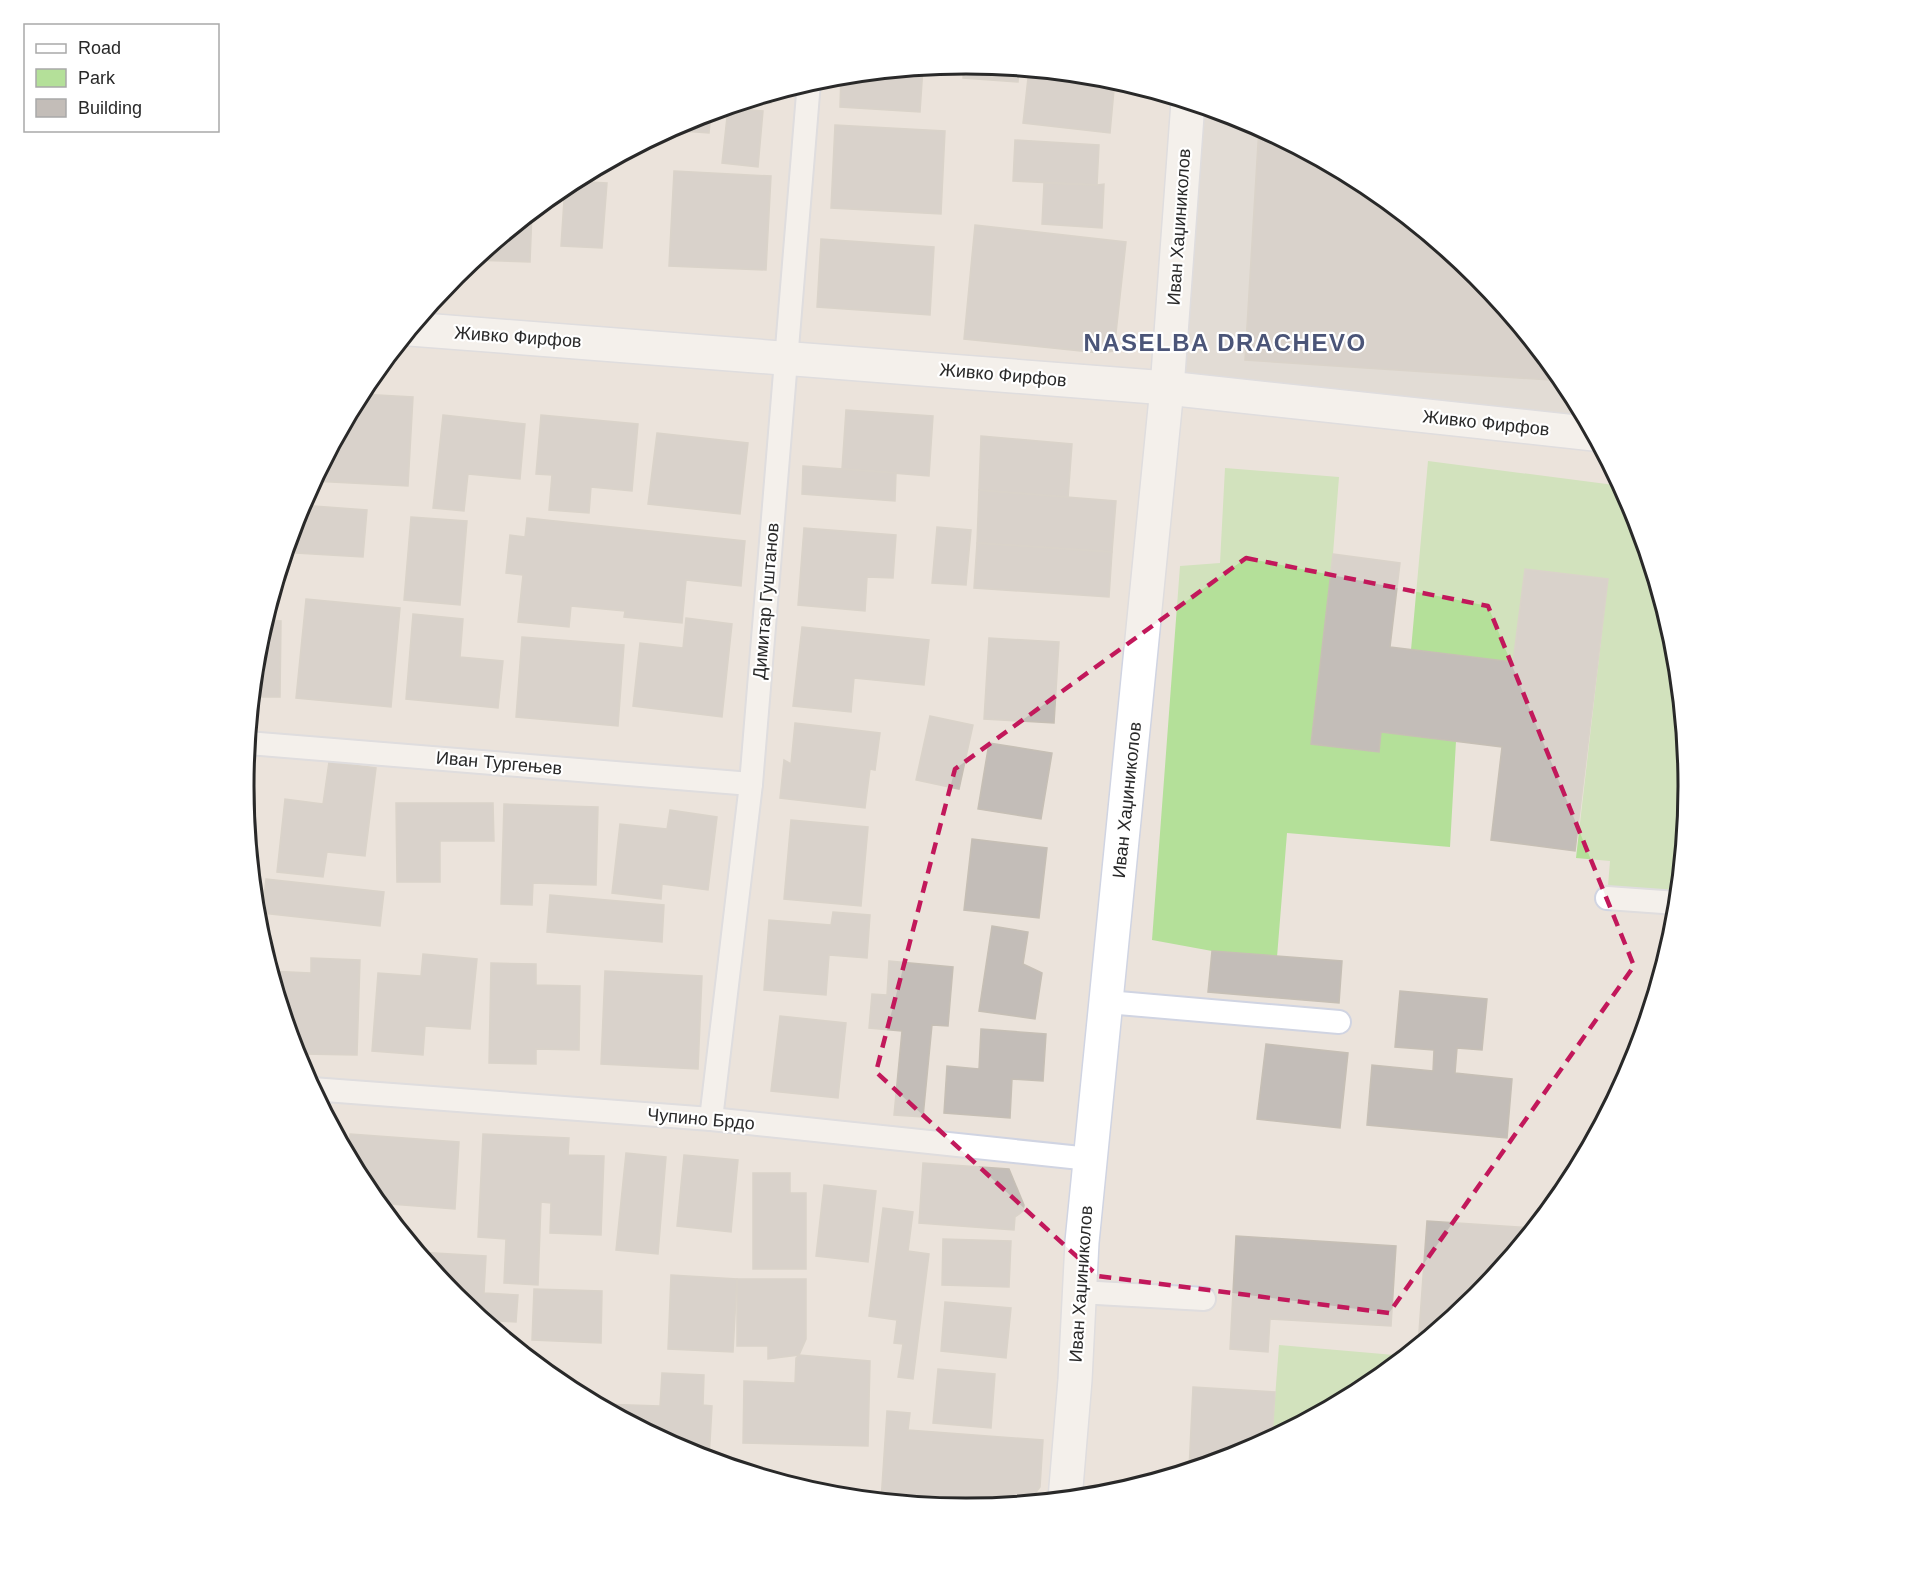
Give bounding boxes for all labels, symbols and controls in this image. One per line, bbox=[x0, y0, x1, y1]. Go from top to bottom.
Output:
legend bbox=[24, 24, 219, 132]
text: Road bbox=[78, 38, 121, 58]
text: Park bbox=[78, 68, 116, 88]
text: Building bbox=[78, 98, 142, 118]
street label: Иван Хаџиниколов bbox=[1164, 148, 1194, 306]
street label: Живко Фирфов bbox=[454, 323, 582, 351]
district label: NASELBA DRACHEVO bbox=[1083, 329, 1367, 356]
street label: Живко Фирфов bbox=[939, 359, 1067, 391]
street label: Живко Фирфов bbox=[1422, 406, 1550, 440]
street label: Димитар Гуштанов bbox=[749, 522, 783, 680]
street label: Иван Хаџиниколов bbox=[1109, 721, 1145, 879]
street label: Иван Тургењев bbox=[435, 748, 563, 778]
street label: Чупино Брдо bbox=[646, 1104, 756, 1134]
street label: Иван Хаџиниколов bbox=[1066, 1205, 1096, 1363]

